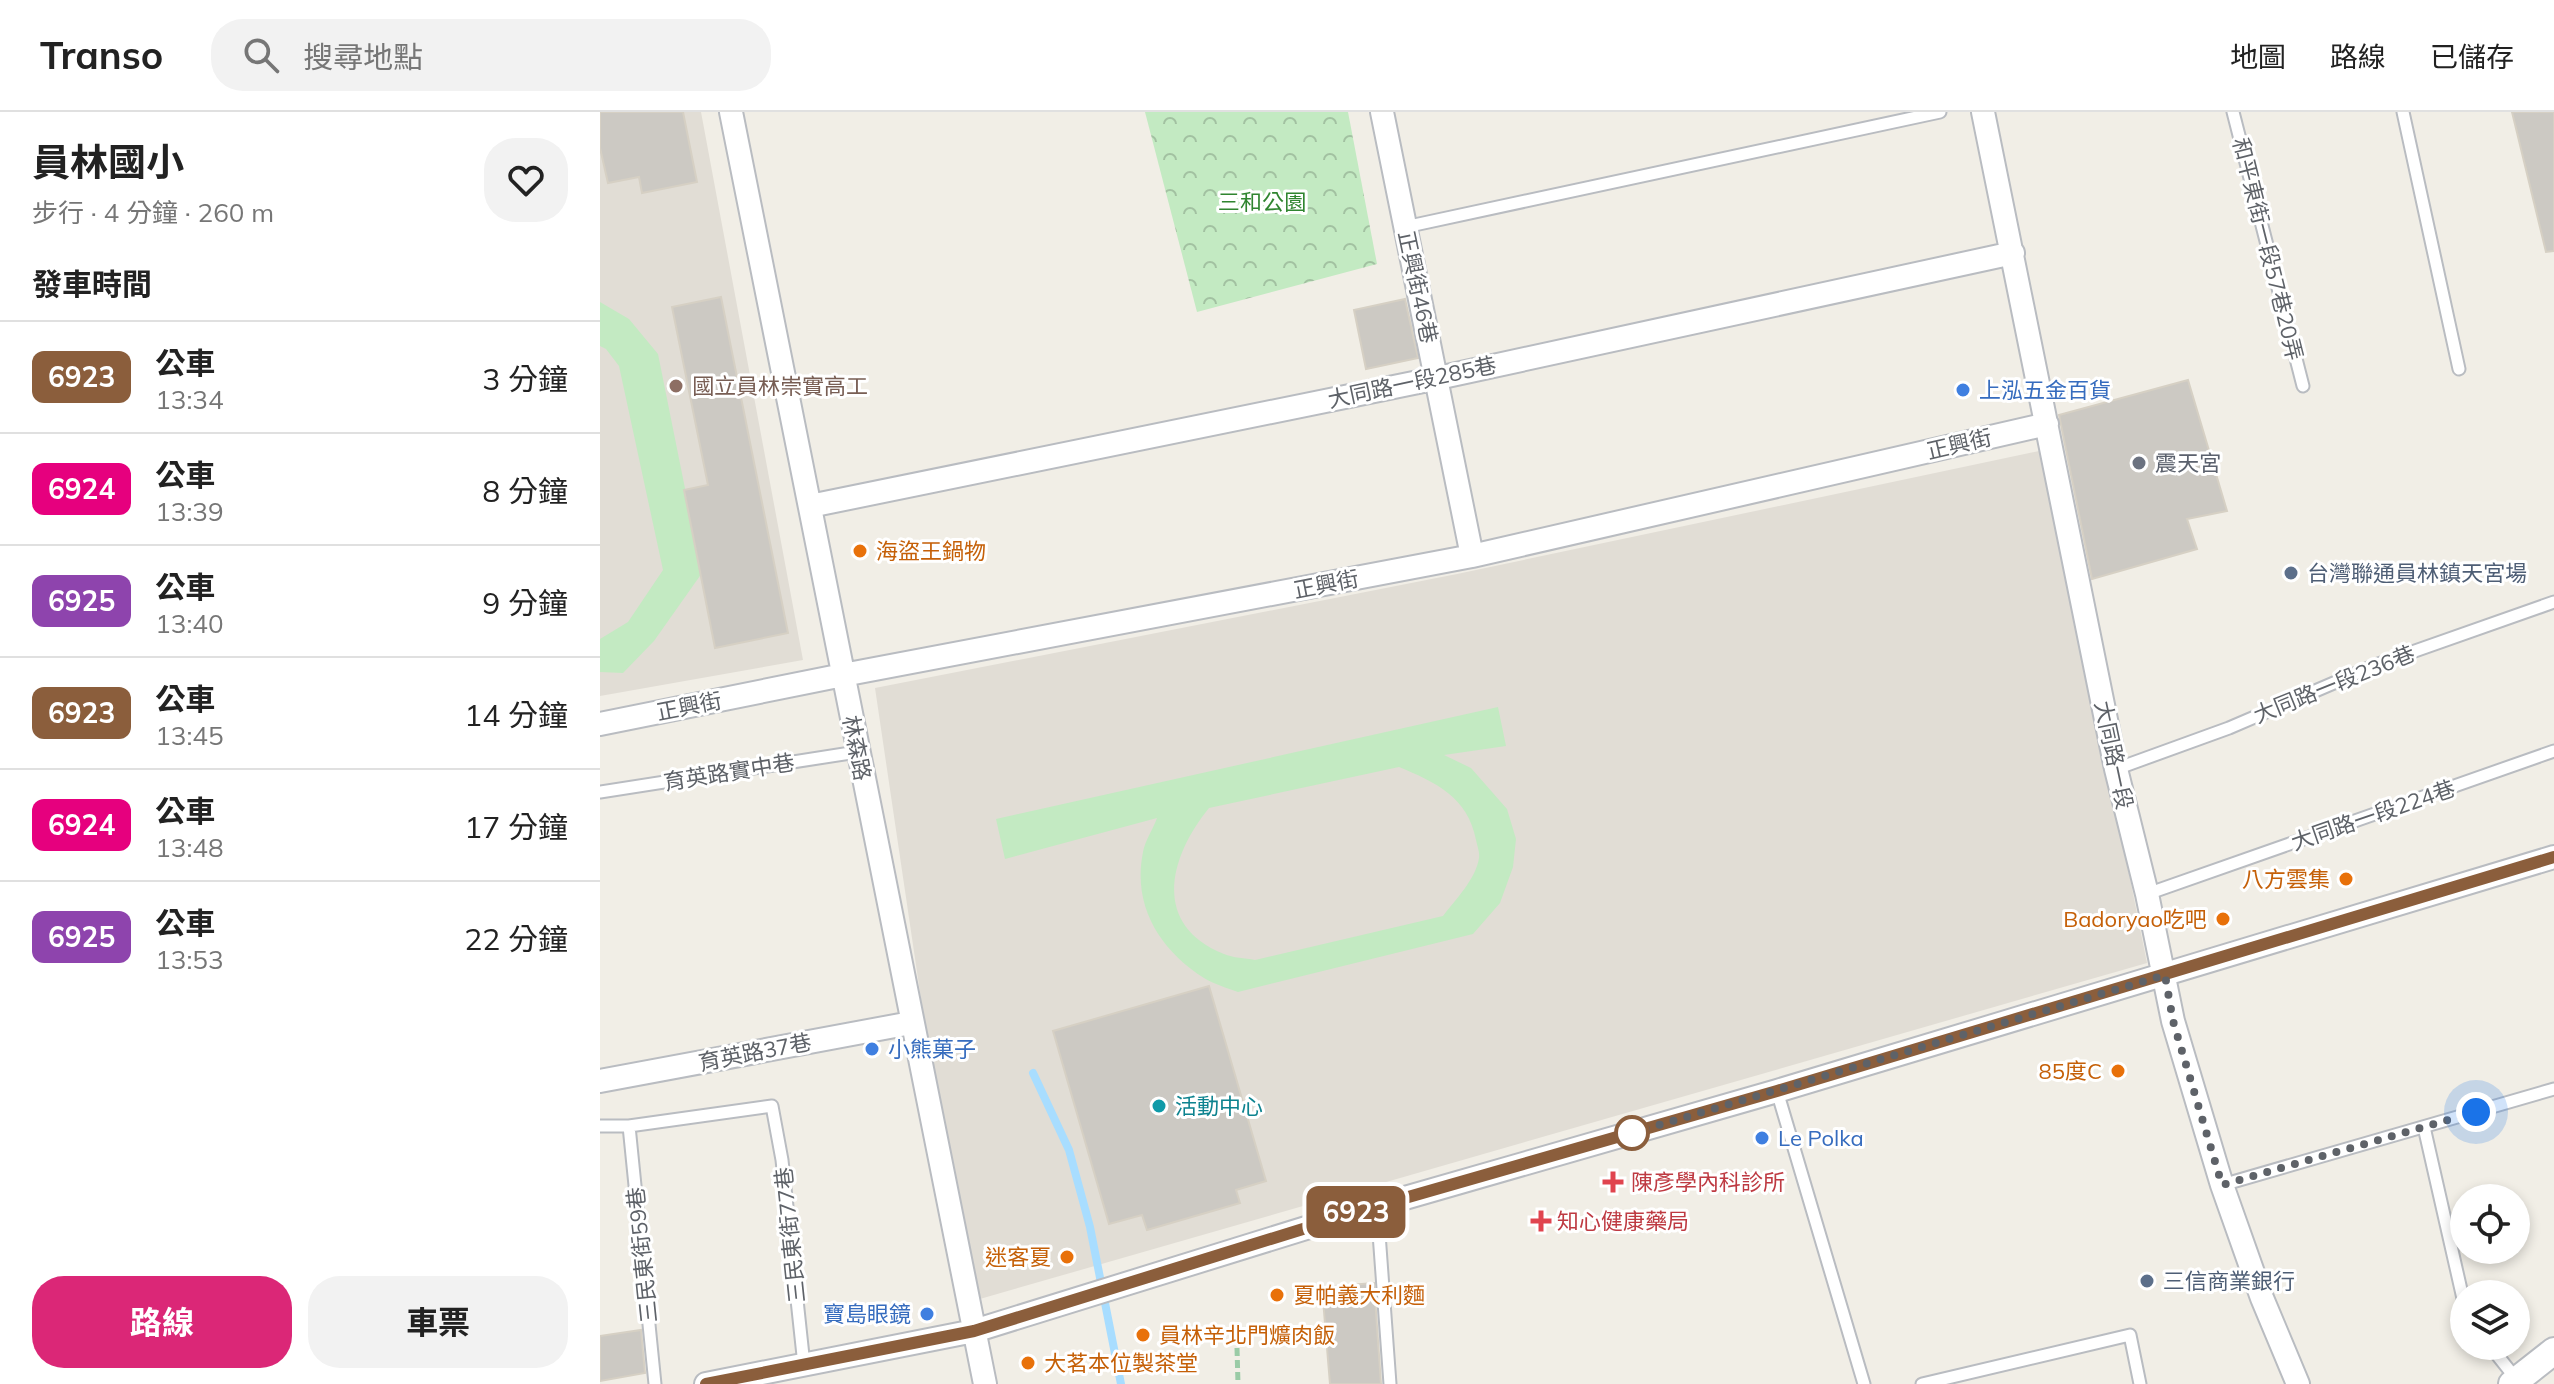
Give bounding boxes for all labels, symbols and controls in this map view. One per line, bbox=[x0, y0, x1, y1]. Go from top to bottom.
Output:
search box bbox=[211, 19, 771, 91]
text: Transo bbox=[40, 31, 163, 79]
icon: search bbox=[239, 33, 283, 77]
text: 搜尋地點 bbox=[303, 38, 423, 76]
text: 地圖 bbox=[2230, 39, 2286, 74]
text: 路線 bbox=[2330, 39, 2386, 74]
text: 已儲存 bbox=[2430, 39, 2514, 74]
street label: 和平東街一段57巷20弄 bbox=[2227, 135, 2309, 363]
text: 員林國小 bbox=[32, 138, 184, 186]
button: heart bbox=[484, 138, 568, 222]
park label: 三和公園 bbox=[1218, 188, 1306, 216]
text: 步行 · 4 分鐘 · 260 m bbox=[32, 196, 274, 229]
street label: 正興街46巷 bbox=[1392, 228, 1444, 346]
text: 發車時間 bbox=[32, 265, 152, 303]
text: 公車 bbox=[155, 344, 215, 382]
street label: 大同路一段285巷 bbox=[1325, 350, 1499, 414]
text: 6923 bbox=[48, 359, 115, 394]
text: 3 分鐘 bbox=[482, 360, 568, 398]
place label: 國立員林崇實高工 bbox=[692, 372, 868, 400]
place label: 上泓五金百貨 bbox=[1979, 376, 2111, 404]
marker: 國立員林崇實高工 bbox=[667, 377, 685, 395]
marker: 上泓五金百貨 bbox=[1954, 381, 1972, 399]
text: 13:34 bbox=[155, 383, 224, 416]
street label: 正興街 bbox=[1924, 423, 1994, 465]
place label: 震天宮 bbox=[2155, 449, 2221, 477]
marker: 震天宮 bbox=[2130, 454, 2148, 472]
text: 公車 bbox=[155, 456, 215, 494]
text: 6924 bbox=[48, 471, 115, 506]
text: 8 分鐘 bbox=[482, 472, 568, 510]
text: 13:39 bbox=[155, 495, 224, 528]
place label: 海盜王鍋物 bbox=[876, 537, 986, 565]
marker: 海盜王鍋物 bbox=[851, 542, 869, 560]
place label: 台灣聯通員林鎮天宮場 bbox=[2307, 559, 2527, 587]
street label: 正興街 bbox=[1291, 564, 1361, 604]
marker: 台灣聯通員林鎮天宮場 bbox=[2282, 564, 2300, 582]
text: 公車 bbox=[155, 568, 215, 606]
text: 6925 bbox=[48, 583, 115, 618]
text: 9 分鐘 bbox=[482, 584, 568, 622]
text: 13:40 bbox=[155, 607, 224, 640]
street label: 大同路一段236巷 bbox=[2249, 639, 2419, 729]
text: 公車 bbox=[155, 680, 215, 718]
street label: 正興街 bbox=[654, 686, 724, 726]
text: 6923 bbox=[48, 695, 115, 730]
text: 14 分鐘 bbox=[464, 696, 568, 734]
street label: 大同路一段 bbox=[2089, 698, 2139, 812]
street label: 林森路 bbox=[837, 713, 877, 783]
text: 13:45 bbox=[155, 719, 224, 752]
street label: 育英路實中巷 bbox=[662, 748, 796, 796]
street label: 大同路一段224巷 bbox=[2287, 774, 2459, 856]
text: 公車 bbox=[155, 792, 215, 830]
text: 6924 bbox=[48, 807, 115, 842]
text: 17 分鐘 bbox=[464, 808, 568, 846]
text: 13:48 bbox=[155, 831, 224, 864]
place label: 八方雲集 bbox=[2242, 865, 2330, 893]
marker: 八方雲集 bbox=[2337, 870, 2355, 888]
text: 公車 bbox=[155, 904, 215, 942]
place label: Badoryao吃吧 bbox=[2063, 905, 2207, 933]
marker: Badoryao吃吧 bbox=[2214, 910, 2232, 928]
text: 6925 bbox=[48, 919, 115, 954]
text: 22 分鐘 bbox=[464, 920, 568, 958]
text: 13:53 bbox=[155, 943, 224, 976]
street label: 育英路37巷 bbox=[696, 1027, 814, 1077]
place label: 小熊菓子 bbox=[888, 1035, 976, 1063]
marker: 小熊菓子 bbox=[863, 1040, 881, 1058]
place label: 85度C bbox=[2039, 1057, 2102, 1085]
marker: 85度C bbox=[2109, 1062, 2127, 1080]
place label: 活動中心 bbox=[1175, 1092, 1263, 1120]
your location bbox=[2456, 1092, 2496, 1132]
marker: 活動中心 bbox=[1150, 1097, 1168, 1115]
unlabelled marker bbox=[1615, 1116, 1649, 1150]
place label: Le Polka bbox=[1778, 1124, 1864, 1152]
marker: Le Polka bbox=[1753, 1129, 1771, 1147]
street label: 三民東街77巷 bbox=[769, 1166, 811, 1304]
place label: 陳彥學內科診所 bbox=[1631, 1168, 1785, 1196]
marker: 陳彥學內科診所 bbox=[1602, 1171, 1624, 1193]
map controls bbox=[2450, 1184, 2530, 1360]
button: locate bbox=[2450, 1184, 2530, 1264]
street label: 三民東街59巷 bbox=[621, 1186, 663, 1324]
line badge: 6923 bbox=[1300, 1186, 1412, 1238]
text: 6923 bbox=[1322, 1194, 1390, 1229]
place label: 知心健康藥局 bbox=[1557, 1207, 1689, 1235]
marker: 知心健康藥局 bbox=[1532, 1212, 1550, 1230]
place label: 迷客夏 bbox=[985, 1243, 1051, 1271]
marker: 迷客夏 bbox=[1058, 1248, 1076, 1266]
place label: 三信商業銀行 bbox=[2163, 1267, 2295, 1295]
marker: 三信商業銀行 bbox=[2138, 1272, 2156, 1290]
button: 路線 bbox=[32, 1276, 292, 1368]
button: 車票 bbox=[308, 1276, 568, 1368]
button: layers bbox=[2450, 1280, 2530, 1360]
place label: 夏帕義大利麵 bbox=[1293, 1281, 1425, 1309]
marker: 夏帕義大利麵 bbox=[1268, 1286, 1286, 1304]
place label: 寶島眼鏡 bbox=[823, 1300, 911, 1328]
marker: 寶島眼鏡 bbox=[918, 1305, 936, 1323]
place label: 員林辛北門爌肉飯 bbox=[1159, 1321, 1335, 1349]
marker: 員林辛北門爌肉飯 bbox=[1134, 1326, 1152, 1344]
place label: 大茗本位製茶堂 bbox=[1044, 1349, 1198, 1377]
marker: 大茗本位製茶堂 bbox=[1019, 1354, 1037, 1372]

